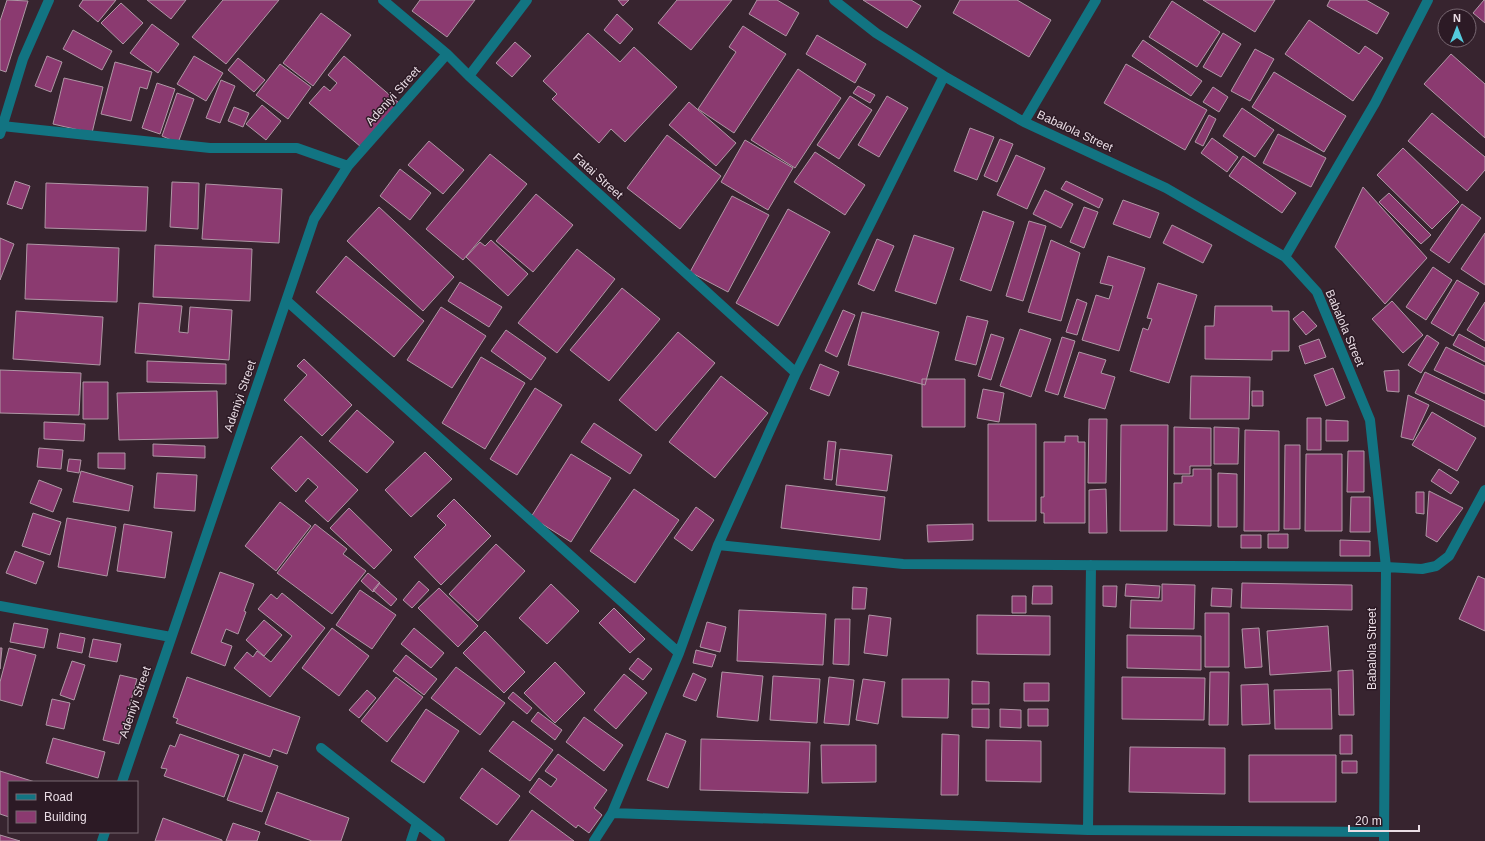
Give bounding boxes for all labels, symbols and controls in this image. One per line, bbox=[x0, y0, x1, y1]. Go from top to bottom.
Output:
north arrow bbox=[1437, 8, 1477, 48]
text: N bbox=[1453, 12, 1461, 24]
street label: Adeniyi Street bbox=[363, 63, 424, 128]
street label: Babalola Street bbox=[1035, 107, 1116, 155]
street label: Fatai Street bbox=[570, 150, 626, 202]
street label: Babalola Street bbox=[1323, 287, 1368, 369]
street label: Adeniyi Street bbox=[221, 358, 259, 434]
street label: Babalola Street bbox=[1365, 607, 1379, 690]
street label: Adeniyi Street bbox=[116, 664, 154, 740]
legend bbox=[8, 781, 138, 833]
text: Road bbox=[44, 790, 73, 804]
scale bar bbox=[1349, 807, 1419, 833]
text: Building bbox=[44, 810, 87, 824]
text: 20 m bbox=[1355, 814, 1382, 828]

